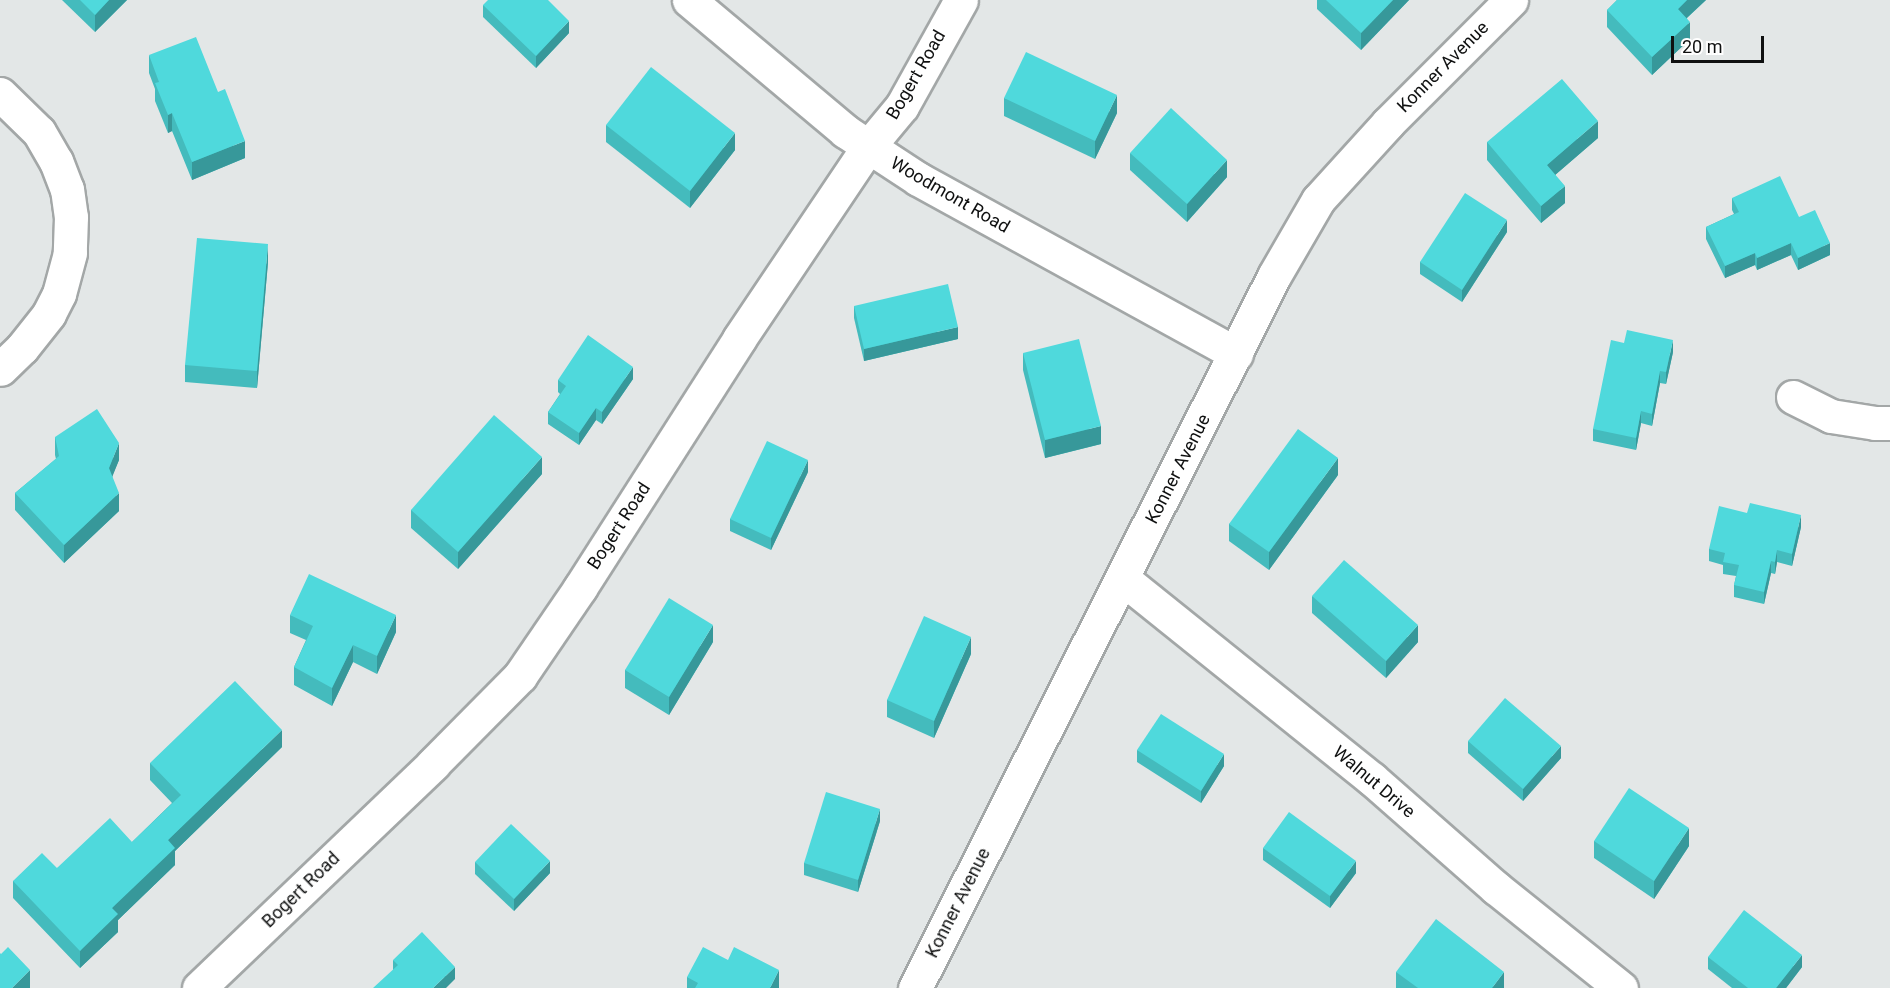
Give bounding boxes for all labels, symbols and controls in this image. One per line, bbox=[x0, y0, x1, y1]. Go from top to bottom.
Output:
street label: Konner Avenue bbox=[1393, 17, 1493, 117]
scale bar bbox=[1674, 24, 1767, 62]
street label: Bogert Road bbox=[882, 27, 950, 123]
text: 20 m bbox=[1682, 36, 1722, 57]
street label: Woodmont Road bbox=[887, 152, 1013, 238]
street label: Konner Avenue bbox=[1141, 411, 1215, 527]
street label: Bogert Road bbox=[583, 478, 655, 574]
street label: Walnut Drive bbox=[1329, 741, 1419, 823]
street label: Konner Avenue bbox=[921, 845, 995, 961]
street label: Bogert Road bbox=[258, 848, 344, 932]

